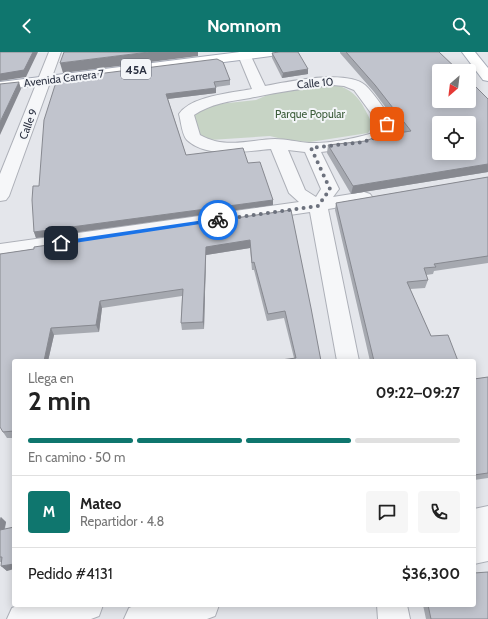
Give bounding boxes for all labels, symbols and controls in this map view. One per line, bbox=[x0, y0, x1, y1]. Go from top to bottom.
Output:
icon: back bbox=[16, 15, 38, 37]
text: Nomnom bbox=[207, 15, 281, 37]
icon: search bbox=[450, 15, 472, 37]
road number: 45A bbox=[121, 59, 151, 79]
north arrow bbox=[432, 64, 476, 108]
map controls bbox=[432, 64, 476, 160]
street label: Avenida Carrera 7 bbox=[23, 66, 105, 90]
street label: Calle 10 bbox=[296, 74, 334, 92]
street label: Calle 9 bbox=[16, 107, 40, 141]
park label: Parque Popular bbox=[275, 107, 346, 121]
pin bbox=[370, 107, 404, 141]
icon: bag bbox=[376, 113, 398, 135]
button: locate bbox=[432, 116, 476, 160]
courier bbox=[198, 200, 238, 240]
icon: bike bbox=[207, 209, 229, 231]
pin bbox=[44, 226, 78, 260]
icon: home bbox=[50, 232, 72, 254]
text: Llega en bbox=[28, 370, 74, 386]
text: 09:22–09:27 bbox=[376, 384, 460, 402]
text: 2 min bbox=[28, 385, 91, 417]
text: En camino · 50 m bbox=[28, 449, 125, 465]
button: chat bbox=[366, 491, 408, 533]
button: phone bbox=[418, 491, 460, 533]
text: Mateo bbox=[80, 495, 121, 513]
text: M bbox=[43, 503, 55, 521]
text: Repartidor · 4.8 bbox=[80, 513, 164, 529]
text: Pedido #4131 bbox=[28, 565, 113, 583]
text: $36,300 bbox=[402, 565, 460, 583]

